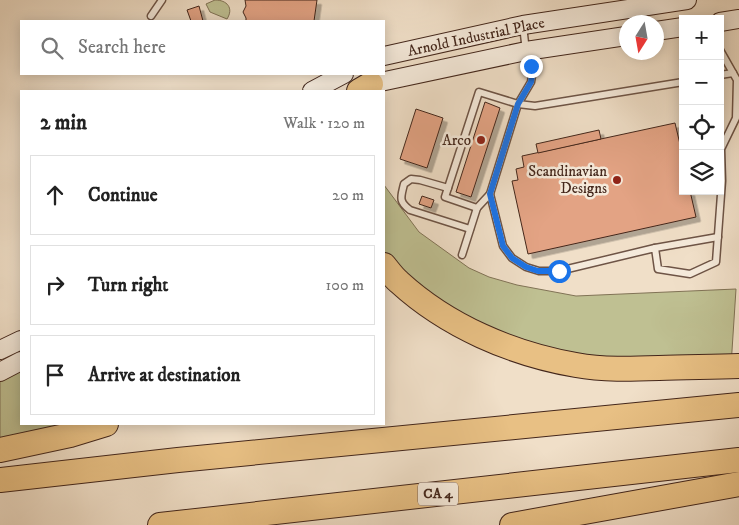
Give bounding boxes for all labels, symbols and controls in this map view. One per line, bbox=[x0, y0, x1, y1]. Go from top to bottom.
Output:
street label: Arnold Industrial Place bbox=[406, 13, 546, 61]
north arrow bbox=[619, 15, 664, 60]
map controls bbox=[679, 15, 724, 195]
button: + bbox=[679, 15, 724, 60]
search box bbox=[20, 20, 385, 75]
icon: search bbox=[38, 34, 66, 62]
text: Search here bbox=[78, 36, 166, 59]
route end bbox=[520, 55, 543, 78]
button: − bbox=[679, 60, 724, 105]
button: locate bbox=[679, 105, 724, 150]
text: 2 min bbox=[40, 110, 87, 136]
text: Walk · 120 m bbox=[283, 113, 365, 133]
place label: Arco bbox=[442, 131, 471, 150]
marker: Arco bbox=[475, 134, 487, 146]
button: layers bbox=[679, 150, 724, 195]
place label: Scandinavian Designs bbox=[528, 162, 607, 198]
marker: Scandinavian Designs bbox=[611, 174, 623, 186]
icon: ahead bbox=[41, 181, 69, 209]
text: Continue bbox=[88, 184, 158, 207]
text: 20 m bbox=[332, 185, 364, 205]
route start bbox=[548, 260, 571, 283]
icon: right bbox=[41, 271, 69, 299]
text: Turn right bbox=[88, 274, 168, 297]
text: 100 m bbox=[326, 275, 364, 295]
icon: arrive bbox=[41, 361, 69, 389]
text: Arrive at destination bbox=[88, 364, 240, 387]
road number: CA 4 bbox=[418, 482, 458, 506]

